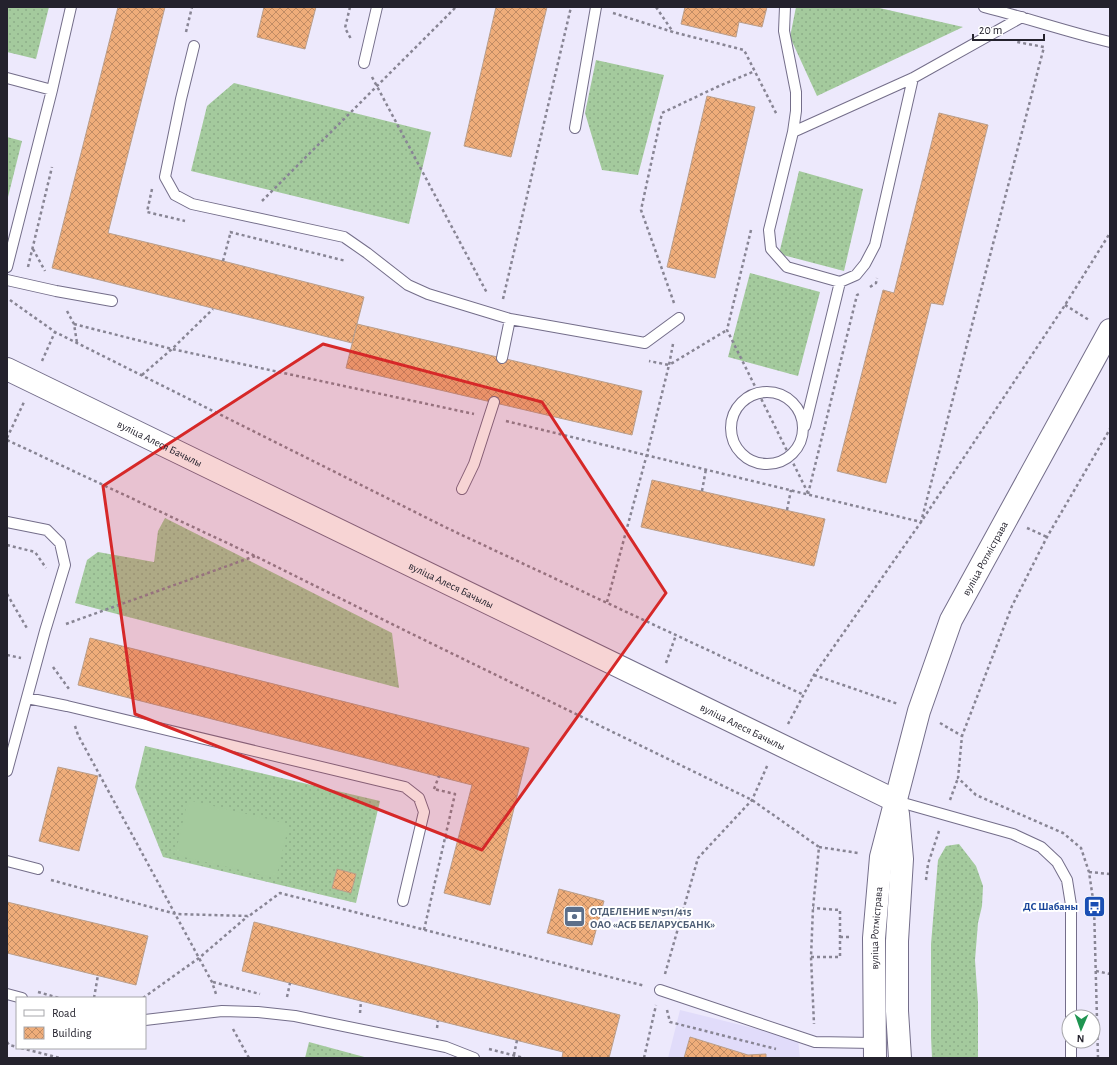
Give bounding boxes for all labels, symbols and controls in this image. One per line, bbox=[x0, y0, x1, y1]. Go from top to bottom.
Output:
scale bar bbox=[973, 16, 1044, 42]
text: 20 m bbox=[979, 24, 1002, 36]
street label: вуліца Алеся Бачылы bbox=[116, 418, 204, 469]
street label: вуліца Ротмістрава bbox=[960, 519, 1010, 597]
street label: вуліца Алеся Бачылы bbox=[407, 560, 495, 610]
street label: вуліца Алеся Бачылы bbox=[699, 701, 787, 752]
street label: вуліца Ротмістрава bbox=[868, 886, 884, 970]
bus stop icon: ДС Шабаны bbox=[1081, 893, 1107, 919]
place label: ДС Шабаны bbox=[1023, 901, 1078, 912]
bank icon: ОТДЕЛЕНИЕ №511/415 ОАО «АСБ БЕЛАРУСБАНК» bbox=[562, 904, 588, 930]
place label: ОТДЕЛЕНИЕ №511/415 ОАО «АСБ БЕЛАРУСБАНК» bbox=[590, 906, 716, 930]
legend bbox=[16, 997, 146, 1049]
text: Road bbox=[52, 1007, 76, 1019]
north arrow bbox=[1061, 1009, 1101, 1049]
text: Building bbox=[52, 1027, 92, 1039]
text: N bbox=[1077, 1033, 1085, 1044]

